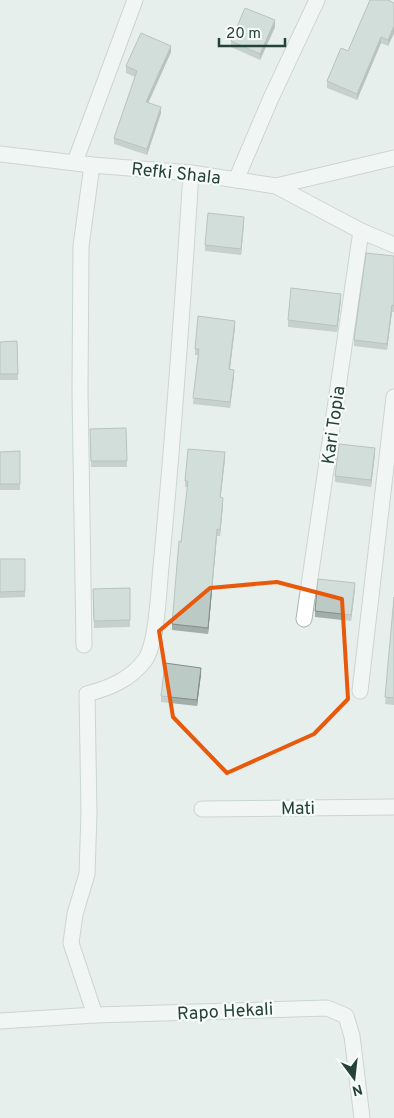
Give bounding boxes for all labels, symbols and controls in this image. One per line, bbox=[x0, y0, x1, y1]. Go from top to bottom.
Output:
scale bar bbox=[219, 15, 285, 47]
text: 20 m bbox=[226, 25, 261, 44]
street label: Refki Shala bbox=[130, 158, 222, 191]
street label: Kari Topia bbox=[318, 384, 351, 466]
street label: Mati bbox=[281, 798, 315, 821]
street label: Rapo Hekali bbox=[176, 998, 274, 1027]
north arrow bbox=[329, 1053, 379, 1103]
text: N bbox=[350, 1080, 364, 1099]

